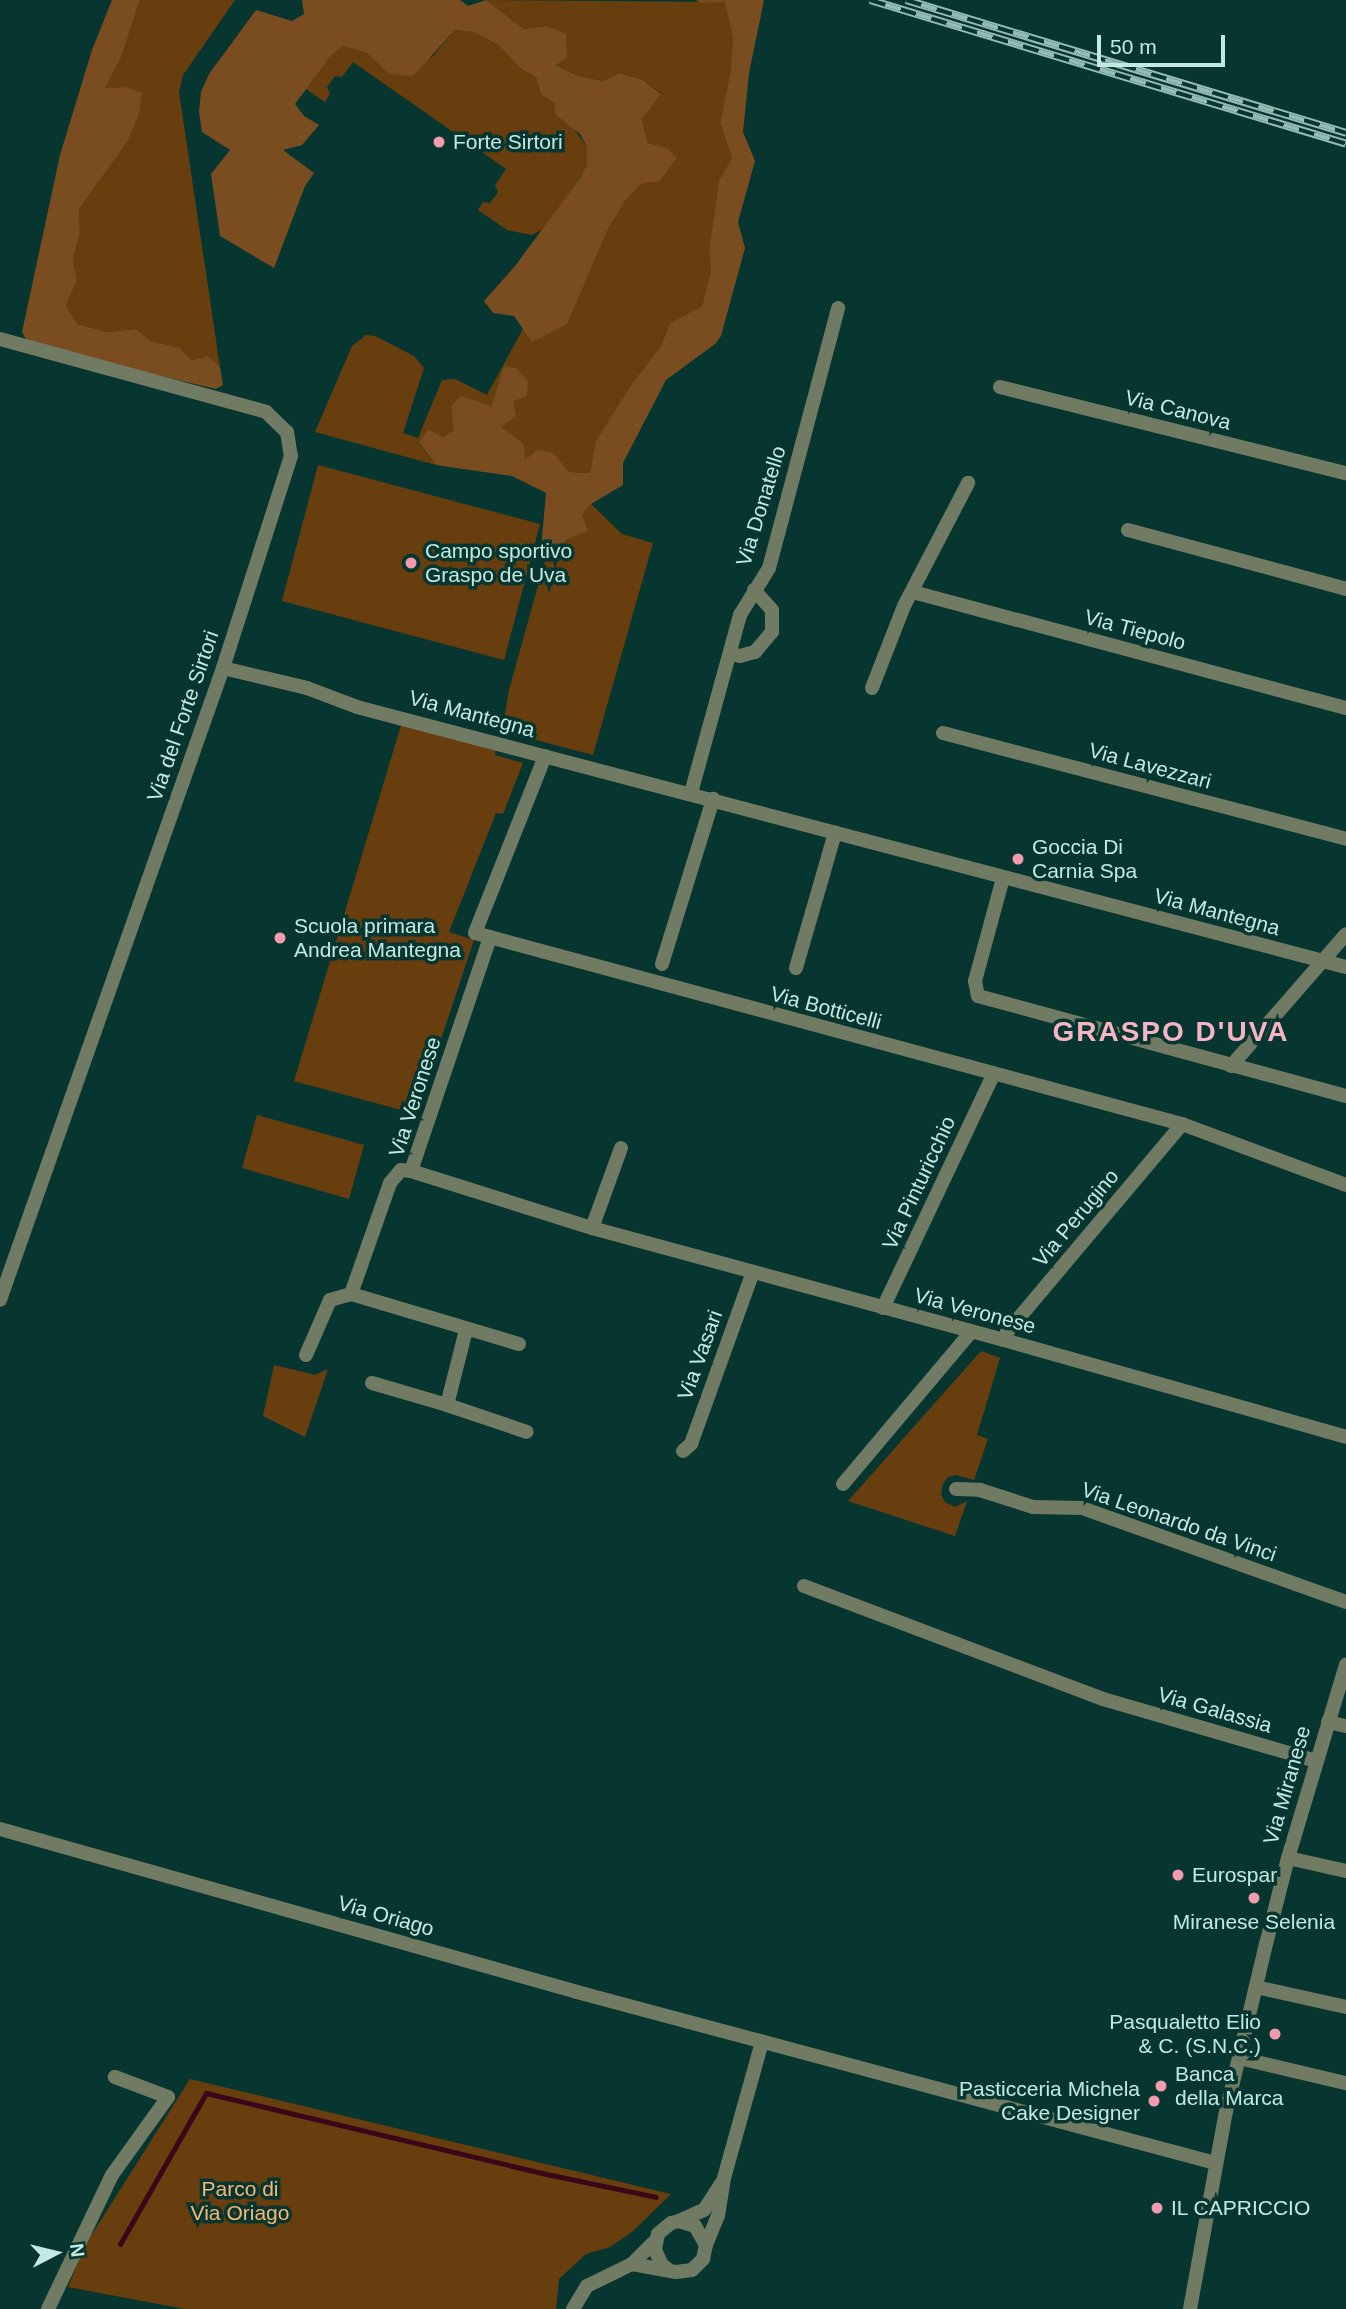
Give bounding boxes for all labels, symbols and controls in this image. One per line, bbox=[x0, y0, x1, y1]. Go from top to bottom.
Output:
scale bar bbox=[1101, 21, 1229, 65]
text: 50 m bbox=[1110, 35, 1157, 58]
place label: Forte Sirtori bbox=[453, 129, 563, 155]
marker: Forte Sirtori bbox=[431, 134, 447, 150]
street label: Via Canova bbox=[1122, 385, 1234, 435]
street label: Via Donatello bbox=[731, 443, 791, 569]
place label: Campo sportivo Graspo de Uva bbox=[425, 538, 572, 588]
marker: Campo sportivo Graspo de Uva bbox=[403, 555, 419, 571]
street label: Via Tiepolo bbox=[1082, 604, 1188, 656]
street label: Via del Forte Sirtori bbox=[142, 627, 224, 805]
street label: Via Mantegna bbox=[406, 685, 538, 743]
street label: Via Lavezzari bbox=[1086, 738, 1214, 794]
place label: Goccia Di Carnia Spa bbox=[1032, 834, 1137, 884]
marker: Goccia Di Carnia Spa bbox=[1010, 851, 1026, 867]
street label: Via Mantegna bbox=[1151, 883, 1283, 941]
place label: Scuola primara Andrea Mantegna bbox=[294, 913, 461, 963]
marker: Scuola primara Andrea Mantegna bbox=[272, 930, 288, 946]
street label: Via Botticelli bbox=[768, 981, 884, 1035]
district label: GRASPO D'UVA bbox=[1054, 1015, 1288, 1049]
street label: Via Veronese bbox=[384, 1034, 446, 1160]
street label: Via Pinturicchio bbox=[877, 1112, 961, 1254]
street label: Via Perugino bbox=[1028, 1164, 1124, 1272]
street label: Via Veronese bbox=[912, 1283, 1038, 1339]
street label: Via Vasari bbox=[672, 1307, 728, 1403]
street label: Via Leonardo da Vinci bbox=[1078, 1477, 1280, 1567]
street label: Via Galassia bbox=[1155, 1682, 1275, 1738]
street label: Via Miranese bbox=[1258, 1723, 1316, 1847]
place label: Eurospar bbox=[1192, 1862, 1277, 1888]
marker: Eurospar bbox=[1170, 1867, 1186, 1883]
street label: Via Oriago bbox=[335, 1890, 437, 1942]
marker: Miranese Selenia bbox=[1246, 1890, 1262, 1906]
place label: Miranese Selenia bbox=[1173, 1909, 1335, 1935]
place label: Pasqualetto Elio & C. (S.N.C.) bbox=[1109, 2009, 1261, 2059]
marker: Pasqualetto Elio & C. (S.N.C.) bbox=[1267, 2026, 1283, 2042]
place label: Banca della Marca bbox=[1175, 2061, 1284, 2111]
place label: Pasticceria Michela Cake Designer bbox=[959, 2076, 1140, 2126]
marker: Banca della Marca bbox=[1153, 2078, 1169, 2094]
marker: Pasticceria Michela Cake Designer bbox=[1146, 2093, 1162, 2109]
park label: Parco di Via Oriago bbox=[191, 2176, 289, 2226]
place label: IL CAPRICCIO bbox=[1171, 2195, 1311, 2221]
marker: IL CAPRICCIO bbox=[1149, 2200, 1165, 2216]
north arrow bbox=[21, 2218, 91, 2288]
text: N bbox=[66, 2242, 89, 2258]

